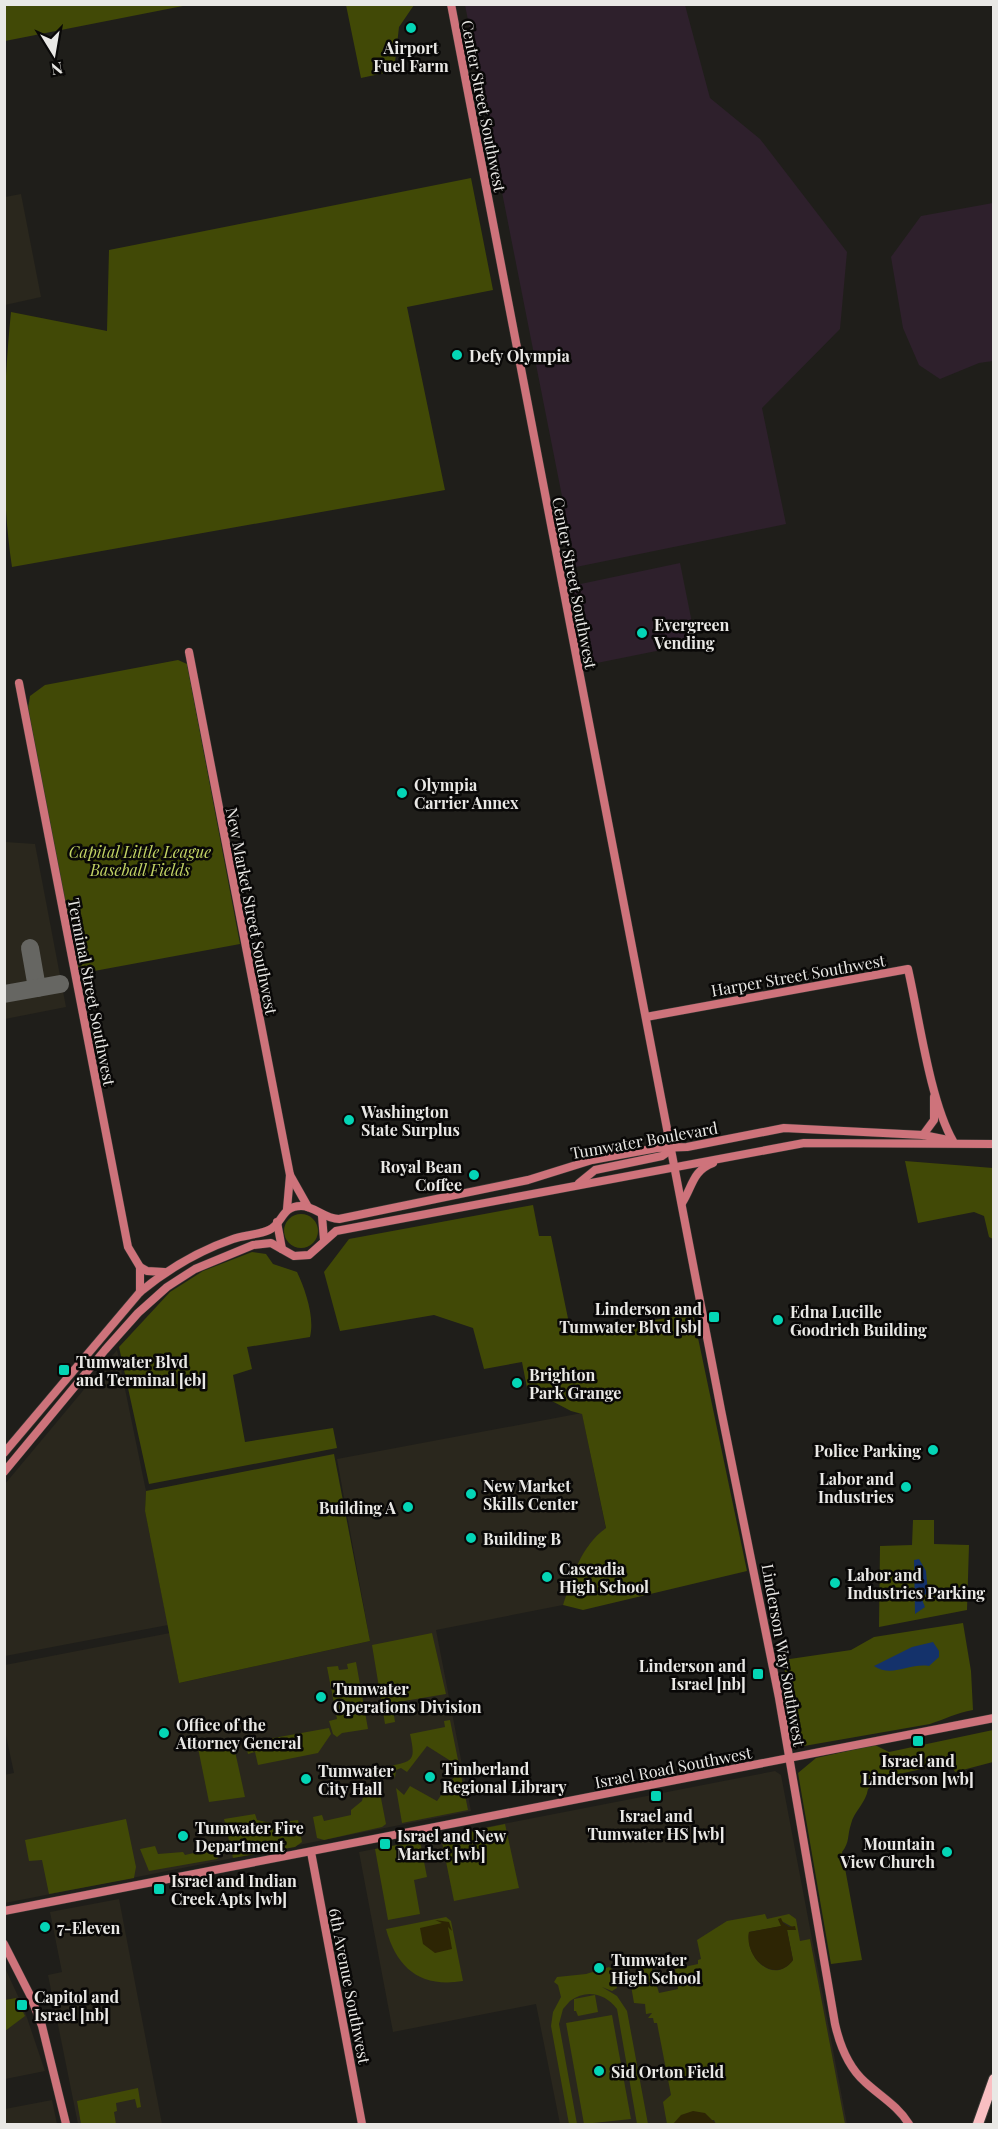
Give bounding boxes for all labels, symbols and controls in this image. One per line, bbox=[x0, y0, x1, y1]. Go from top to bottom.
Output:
street label: Center Street Southwest bbox=[457, 18, 511, 194]
marker: Airport Fuel Farm bbox=[404, 21, 418, 35]
north arrow bbox=[24, 24, 84, 84]
place label: Airport Fuel Farm bbox=[373, 37, 449, 76]
text: N bbox=[49, 58, 65, 81]
place label: Defy Olympia bbox=[469, 345, 571, 366]
marker: Defy Olympia bbox=[450, 348, 464, 362]
street label: Center Street Southwest bbox=[548, 495, 602, 671]
place label: Evergreen Vending bbox=[653, 614, 730, 653]
marker: Evergreen Vending bbox=[635, 626, 649, 640]
place label: Olympia Carrier Annex bbox=[414, 774, 519, 813]
marker: Olympia Carrier Annex bbox=[395, 786, 409, 800]
street label: New Market Street Southwest bbox=[222, 806, 282, 1017]
park label: Capital Little League Baseball Fields bbox=[69, 841, 211, 880]
street label: Terminal Street Southwest bbox=[63, 896, 121, 1088]
street label: Harper Street Southwest bbox=[709, 949, 887, 1001]
place label: Washington State Surplus bbox=[360, 1101, 460, 1140]
marker: Washington State Surplus bbox=[342, 1113, 356, 1127]
street label: Tumwater Boulevard bbox=[569, 1117, 719, 1163]
place label: Royal Bean Coffee bbox=[380, 1156, 462, 1195]
marker: Royal Bean Coffee bbox=[467, 1168, 481, 1182]
place label: Linderson and Tumwater Blvd [sb] bbox=[559, 1298, 702, 1337]
place label: Edna Lucille Goodrich Building bbox=[790, 1301, 927, 1340]
marker: Linderson and Tumwater Blvd [sb] bbox=[707, 1310, 721, 1324]
marker: Edna Lucille Goodrich Building bbox=[771, 1313, 785, 1327]
place label: Tumwater Blvd and Terminal [eb] bbox=[76, 1351, 206, 1390]
marker: Tumwater Blvd and Terminal [eb] bbox=[57, 1363, 71, 1377]
place label: Brighton Park Grange bbox=[529, 1364, 621, 1403]
marker: Brighton Park Grange bbox=[510, 1376, 524, 1390]
place label: Police Parking bbox=[814, 1440, 921, 1461]
marker: Police Parking bbox=[926, 1443, 940, 1457]
place label: Labor and Industries bbox=[818, 1468, 894, 1507]
place label: New Market Skills Center bbox=[483, 1475, 578, 1514]
marker: Labor and Industries bbox=[899, 1480, 913, 1494]
marker: New Market Skills Center bbox=[464, 1487, 478, 1501]
place label: Building A bbox=[319, 1497, 396, 1518]
marker: Building A bbox=[401, 1500, 415, 1514]
place label: Building B bbox=[483, 1528, 561, 1549]
marker: Building B bbox=[464, 1531, 478, 1545]
place label: Cascadia High School bbox=[559, 1558, 649, 1597]
street label: Linderson Way Southwest bbox=[758, 1562, 810, 1748]
place label: Labor and Industries Parking bbox=[847, 1564, 985, 1603]
marker: Cascadia High School bbox=[540, 1570, 554, 1584]
marker: Labor and Industries Parking bbox=[828, 1576, 842, 1590]
place label: Linderson and Israel [nb] bbox=[639, 1655, 746, 1694]
marker: Linderson and Israel [nb] bbox=[751, 1667, 765, 1681]
place label: Tumwater Operations Division bbox=[333, 1678, 482, 1717]
marker: Tumwater Operations Division bbox=[314, 1690, 328, 1704]
place label: Office of the Attorney General bbox=[175, 1714, 301, 1753]
marker: Office of the Attorney General bbox=[157, 1726, 171, 1740]
marker: Israel and Linderson [wb] bbox=[911, 1734, 925, 1748]
street label: Israel Road Southwest bbox=[593, 1741, 754, 1793]
place label: Israel and Linderson [wb] bbox=[862, 1750, 974, 1789]
place label: Timberland Regional Library bbox=[442, 1758, 567, 1797]
place label: Tumwater City Hall bbox=[318, 1760, 394, 1799]
marker: Timberland Regional Library bbox=[423, 1770, 437, 1784]
marker: Tumwater City Hall bbox=[299, 1772, 313, 1786]
marker: Israel and Tumwater HS [wb] bbox=[649, 1789, 663, 1803]
place label: Israel and Tumwater HS [wb] bbox=[587, 1805, 725, 1844]
place label: Tumwater Fire Department bbox=[195, 1817, 304, 1856]
place label: Israel and New Market [wb] bbox=[397, 1825, 506, 1864]
marker: Tumwater Fire Department bbox=[176, 1829, 190, 1843]
place label: Mountain View Church bbox=[839, 1833, 935, 1872]
marker: Israel and New Market [wb] bbox=[378, 1837, 392, 1851]
marker: Mountain View Church bbox=[940, 1845, 954, 1859]
place label: Israel and Indian Creek Apts [wb] bbox=[171, 1870, 297, 1909]
marker: Israel and Indian Creek Apts [wb] bbox=[152, 1882, 166, 1896]
street label: 6th Avenue Southwest bbox=[325, 1906, 375, 2066]
place label: 7-Eleven bbox=[57, 1917, 120, 1938]
marker: 7-Eleven bbox=[38, 1920, 52, 1934]
place label: Tumwater High School bbox=[611, 1949, 701, 1988]
marker: Tumwater High School bbox=[592, 1961, 606, 1975]
place label: Capitol and Israel [nb] bbox=[34, 1986, 119, 2025]
marker: Capitol and Israel [nb] bbox=[15, 1998, 29, 2012]
place label: Sid Orton Field bbox=[611, 2061, 724, 2082]
marker: Sid Orton Field bbox=[592, 2064, 606, 2078]

